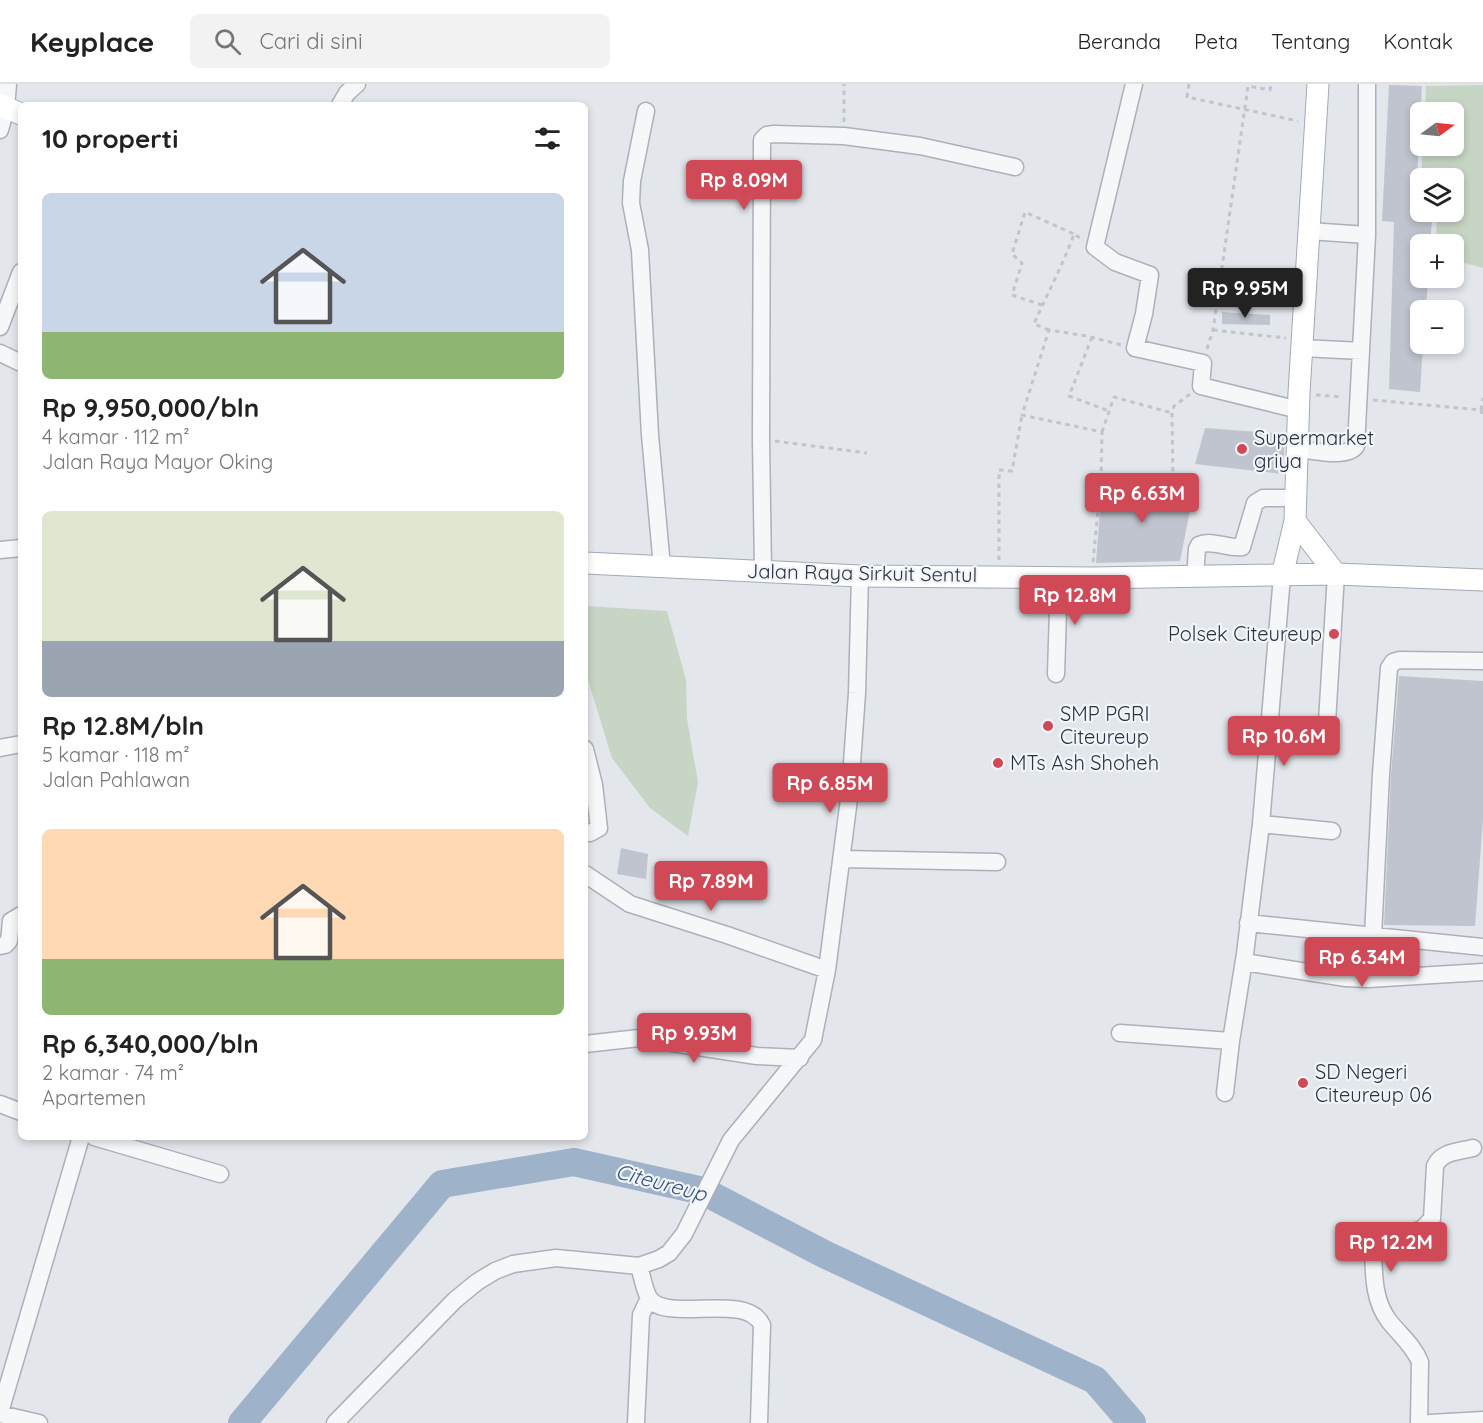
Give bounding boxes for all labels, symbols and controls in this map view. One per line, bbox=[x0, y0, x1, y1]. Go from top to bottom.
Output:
search box bbox=[190, 14, 610, 68]
text: Keyplace bbox=[30, 24, 154, 59]
icon: search bbox=[211, 25, 244, 58]
text: Cari di sini bbox=[259, 27, 363, 55]
text: Beranda bbox=[1077, 28, 1161, 54]
text: Peta bbox=[1194, 28, 1238, 54]
text: Tentang bbox=[1271, 28, 1350, 54]
text: Kontak bbox=[1383, 28, 1453, 54]
north arrow bbox=[1410, 102, 1464, 156]
map controls bbox=[1410, 102, 1464, 354]
text: 10 properti bbox=[42, 122, 178, 155]
icon: filters bbox=[531, 122, 564, 155]
pin: Rp 8.09M bbox=[682, 160, 806, 211]
text: Rp 8.09M bbox=[700, 167, 788, 192]
button: layers bbox=[1410, 168, 1464, 222]
icon: home bbox=[249, 232, 357, 340]
button: + bbox=[1410, 234, 1464, 288]
pin: Rp 9.95M bbox=[1183, 268, 1307, 319]
text: Rp 9.95M bbox=[1202, 275, 1288, 300]
button: − bbox=[1410, 300, 1464, 354]
text: Rp 9,950,000/bln bbox=[42, 391, 259, 424]
text: 4 kamar · 112 m² bbox=[42, 424, 190, 449]
place label: Supermarket griya bbox=[1254, 425, 1374, 473]
marker: Supermarket griya bbox=[1235, 442, 1249, 456]
text: Jalan Raya Mayor Oking bbox=[42, 449, 273, 474]
pin: Rp 6.63M bbox=[1080, 473, 1204, 524]
text: Rp 6.63M bbox=[1099, 480, 1185, 505]
icon: home bbox=[249, 550, 357, 658]
street label: Jalan Raya Sirkuit Sentul bbox=[747, 558, 977, 587]
pin: Rp 12.8M bbox=[1013, 575, 1137, 626]
text: Rp 12.8M bbox=[1033, 582, 1117, 607]
place label: Polsek Citeureup bbox=[1168, 621, 1322, 646]
marker: Polsek Citeureup bbox=[1327, 627, 1341, 641]
place label: SMP PGRI Citeureup bbox=[1060, 701, 1149, 749]
text: Rp 12.8M/bln bbox=[42, 709, 204, 742]
pin: Rp 10.6M bbox=[1222, 716, 1346, 767]
marker: SMP PGRI Citeureup bbox=[1041, 719, 1055, 733]
text: Rp 10.6M bbox=[1242, 723, 1326, 748]
text: 5 kamar · 118 m² bbox=[42, 742, 190, 767]
place label: MTs Ash Shoheh bbox=[1010, 750, 1159, 775]
marker: MTs Ash Shoheh bbox=[991, 756, 1005, 770]
pin: Rp 6.85M bbox=[768, 763, 892, 814]
text: Jalan Pahlawan bbox=[42, 767, 190, 792]
text: Rp 6.85M bbox=[787, 770, 873, 795]
pin: Rp 7.89M bbox=[649, 861, 773, 912]
icon: home bbox=[249, 868, 357, 976]
text: Rp 7.89M bbox=[668, 868, 754, 893]
pin: Rp 6.34M bbox=[1300, 937, 1424, 988]
text: Rp 6.34M bbox=[1319, 944, 1405, 969]
pin: Rp 9.93M bbox=[632, 1013, 756, 1064]
text: Rp 9.93M bbox=[651, 1020, 737, 1045]
text: Rp 6,340,000/bln bbox=[42, 1027, 259, 1060]
place label: SD Negeri Citeureup 06 bbox=[1315, 1059, 1432, 1107]
text: 2 kamar · 74 m² bbox=[42, 1060, 184, 1085]
marker: SD Negeri Citeureup 06 bbox=[1296, 1076, 1310, 1090]
text: Apartemen bbox=[42, 1085, 146, 1110]
water label: Citeureup bbox=[613, 1157, 711, 1207]
pin: Rp 12.2M bbox=[1329, 1222, 1453, 1273]
text: Rp 12.2M bbox=[1349, 1229, 1433, 1254]

